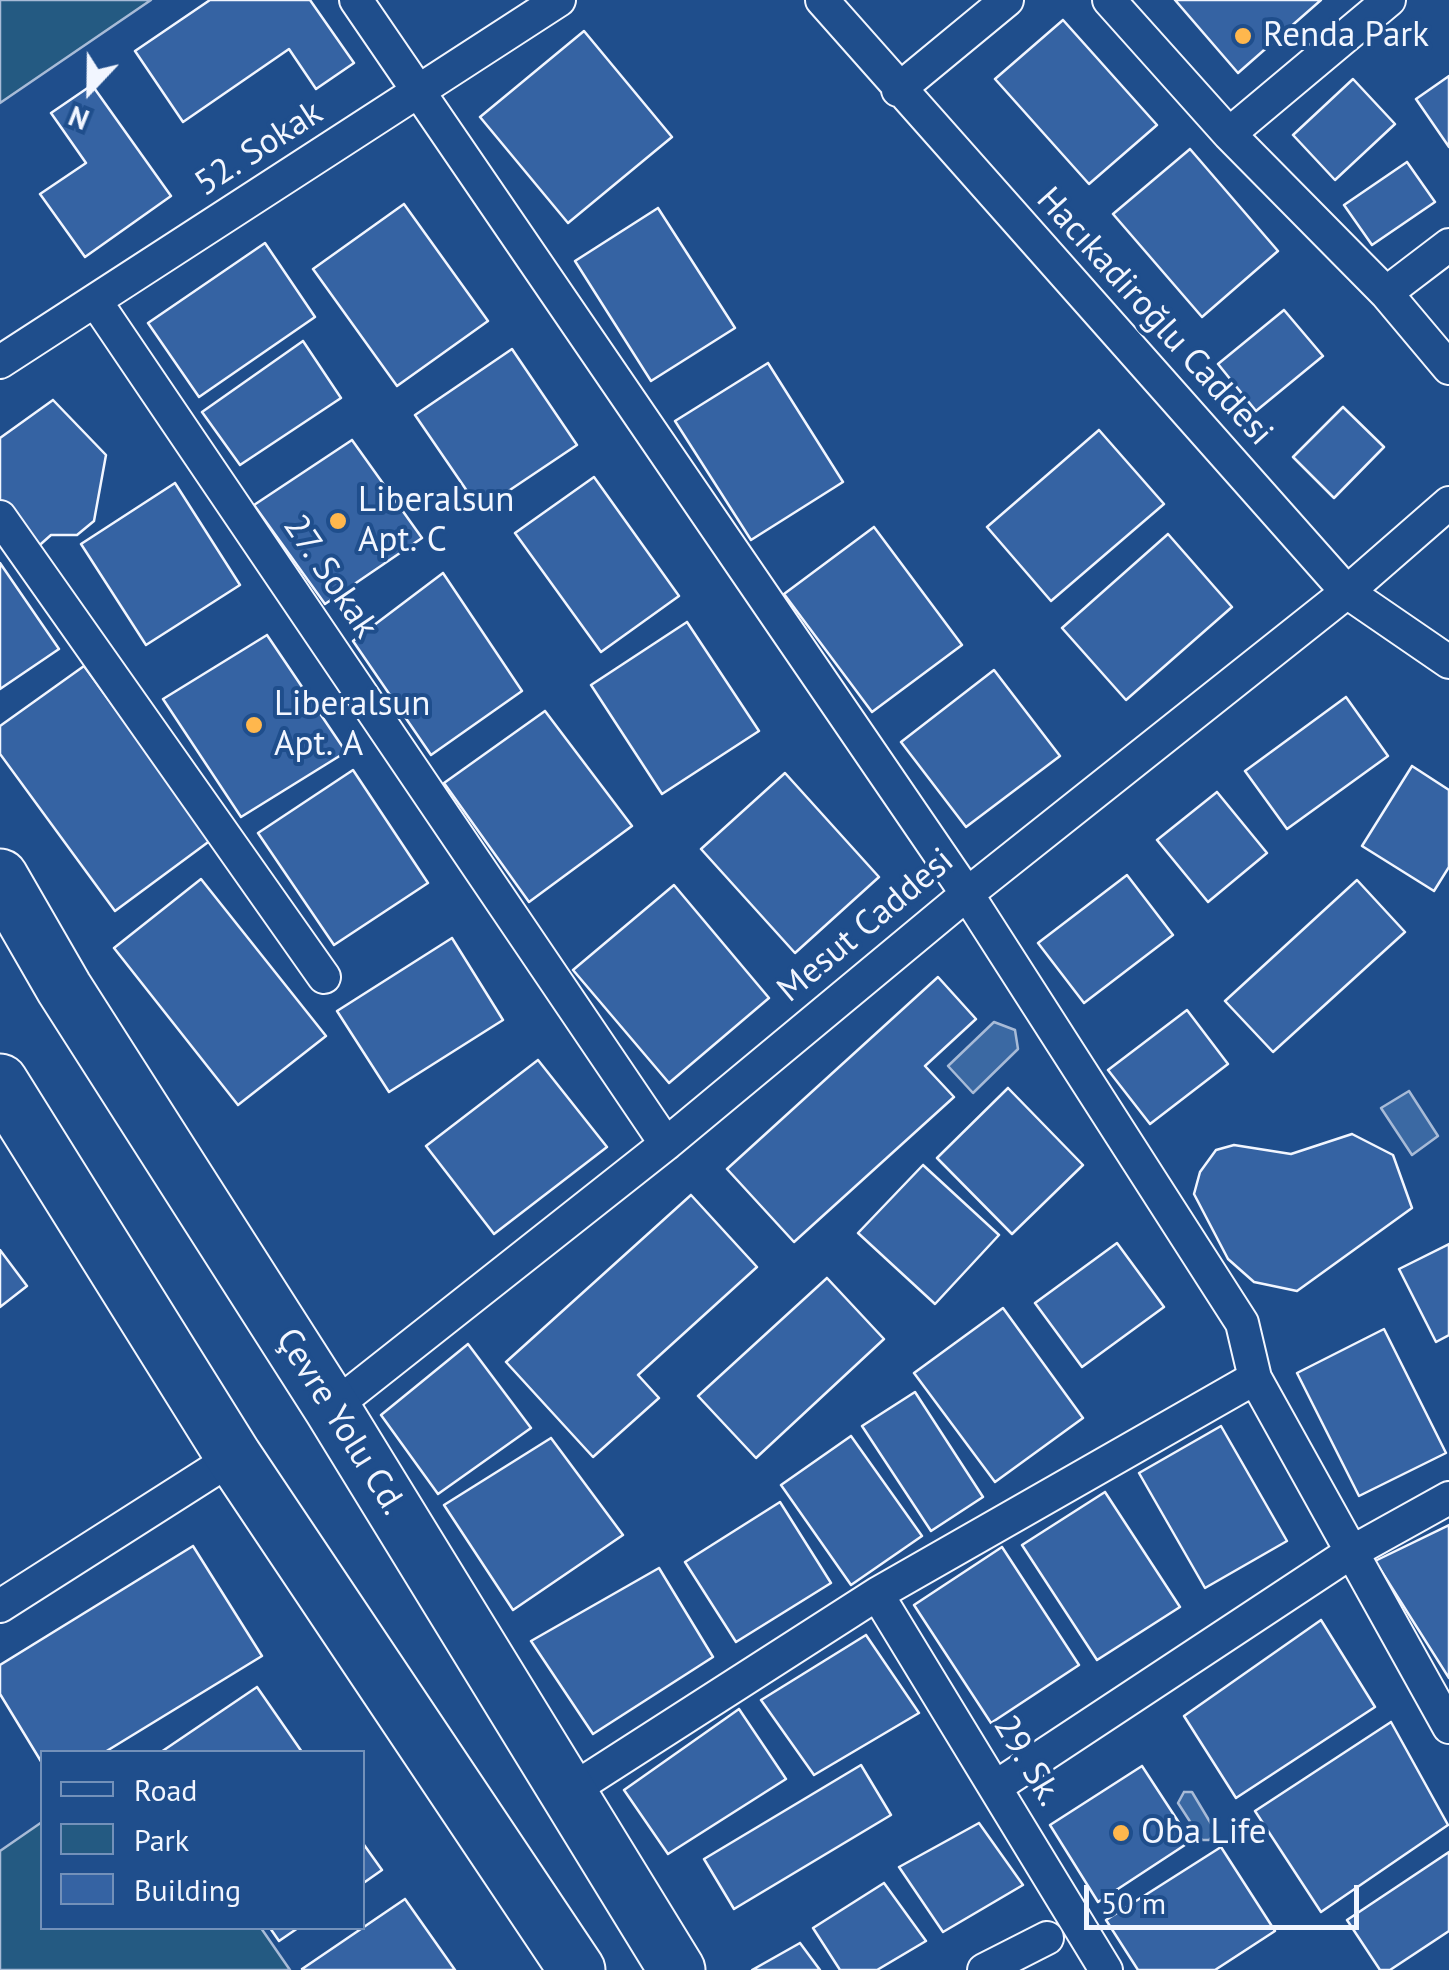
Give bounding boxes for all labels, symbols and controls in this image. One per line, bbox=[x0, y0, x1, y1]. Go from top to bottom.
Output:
place label: Renda Park bbox=[1263, 15, 1429, 57]
marker: Renda Park bbox=[1232, 25, 1254, 47]
north arrow bbox=[40, 40, 140, 140]
street label: 52. Sokak bbox=[188, 92, 330, 206]
text: N bbox=[63, 98, 94, 139]
street label: Hacıkadiroğlu Caddesi bbox=[1027, 179, 1281, 455]
place label: Liberalsun Apt. C bbox=[358, 480, 514, 562]
street label: 27. Sokak bbox=[274, 507, 386, 647]
marker: Liberalsun Apt. C bbox=[327, 510, 349, 532]
place label: Liberalsun Apt. A bbox=[274, 684, 430, 766]
marker: Liberalsun Apt. A bbox=[243, 714, 265, 736]
street label: Mesut Caddesi bbox=[770, 840, 962, 1012]
street label: Çevre Yolu Cd. bbox=[266, 1321, 414, 1523]
street label: 29. Sk. bbox=[984, 1708, 1070, 1814]
legend bbox=[40, 1750, 365, 1930]
text: Road bbox=[134, 1770, 198, 1809]
place label: Oba Life bbox=[1141, 1812, 1267, 1854]
text: Park bbox=[134, 1820, 189, 1859]
marker: Oba Life bbox=[1110, 1822, 1132, 1844]
scale bar bbox=[1089, 1865, 1364, 1927]
text: Building bbox=[134, 1870, 241, 1909]
text: 50 m bbox=[1101, 1883, 1166, 1922]

